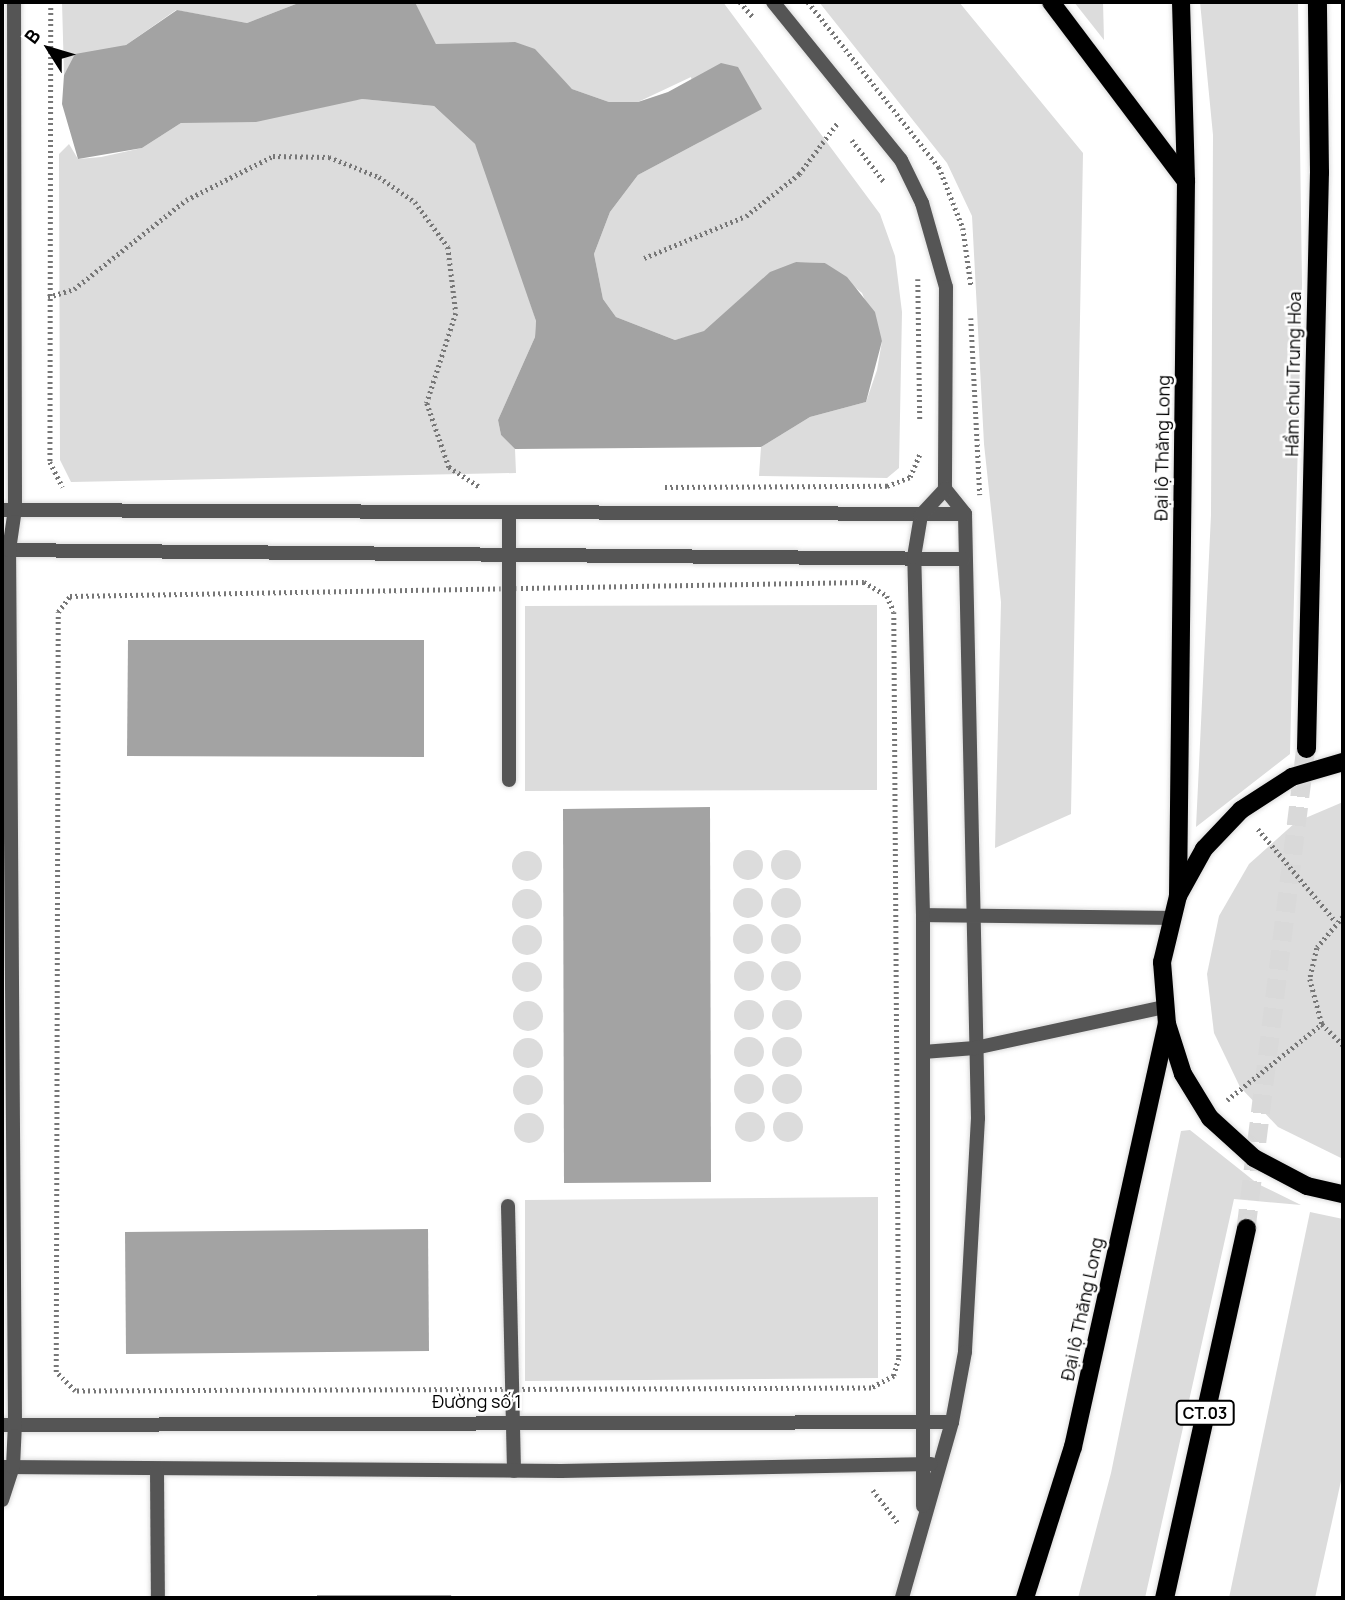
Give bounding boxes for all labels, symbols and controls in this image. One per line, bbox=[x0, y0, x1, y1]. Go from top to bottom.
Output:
north arrow bbox=[14, 14, 84, 84]
text: B bbox=[18, 24, 46, 49]
street label: Hầm chui Trung Hòa bbox=[1281, 291, 1305, 457]
street label: Đại lộ Thăng Long bbox=[1150, 375, 1174, 521]
street label: Đại lộ Thăng Long bbox=[1056, 1235, 1108, 1383]
street label: Đường số 1 bbox=[432, 1390, 522, 1412]
road number: CT.03 bbox=[1175, 1400, 1235, 1426]

